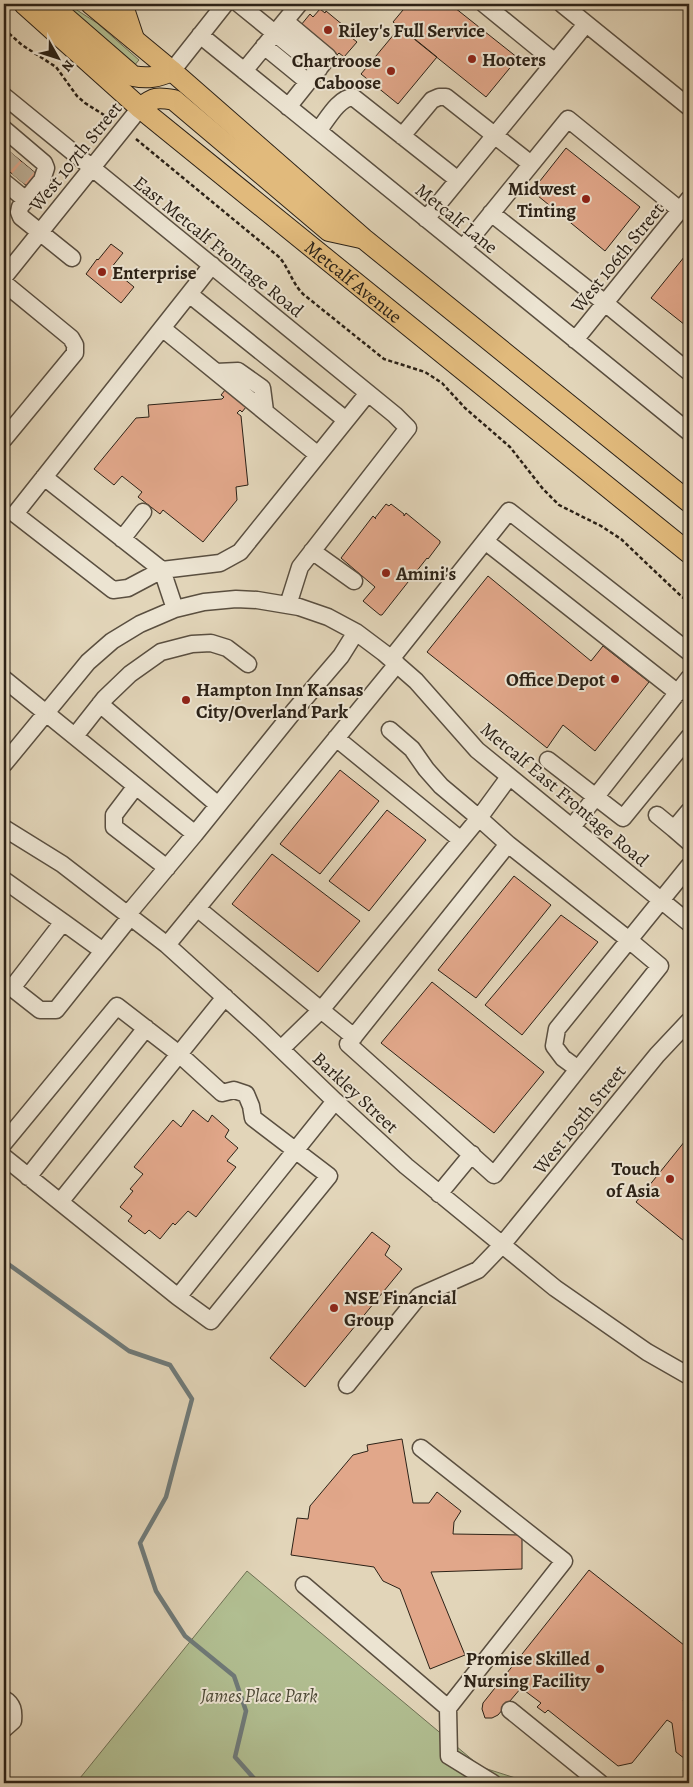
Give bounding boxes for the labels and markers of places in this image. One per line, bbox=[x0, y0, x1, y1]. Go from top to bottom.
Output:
place label: Riley's Full Service bbox=[338, 18, 485, 44]
marker: Riley's Full Service bbox=[322, 24, 334, 36]
place label: Hooters bbox=[482, 47, 546, 73]
place label: Chartroose Caboose bbox=[292, 48, 381, 96]
marker: Hooters bbox=[466, 53, 478, 65]
marker: Chartroose Caboose bbox=[385, 65, 397, 77]
place label: Midwest Tinting bbox=[508, 176, 577, 224]
marker: Midwest Tinting bbox=[580, 193, 592, 205]
place label: Enterprise bbox=[112, 260, 197, 286]
marker: Enterprise bbox=[96, 266, 108, 278]
place label: Amini's bbox=[395, 561, 457, 587]
marker: Amini's bbox=[380, 567, 392, 579]
place label: Office Depot bbox=[506, 667, 606, 693]
marker: Office Depot bbox=[609, 673, 621, 685]
place label: Hampton Inn Kansas City/Overland Park bbox=[196, 677, 364, 725]
marker: Hampton Inn Kansas City/Overland Park bbox=[180, 694, 192, 706]
place label: Touch of Asia bbox=[606, 1156, 661, 1204]
marker: Touch of Asia bbox=[664, 1173, 676, 1185]
place label: NSE Financial Group bbox=[344, 1285, 456, 1333]
marker: NSE Financial Group bbox=[328, 1302, 340, 1314]
place label: Promise Skilled Nursing Facility bbox=[463, 1646, 591, 1694]
marker: Promise Skilled Nursing Facility bbox=[594, 1663, 606, 1675]

